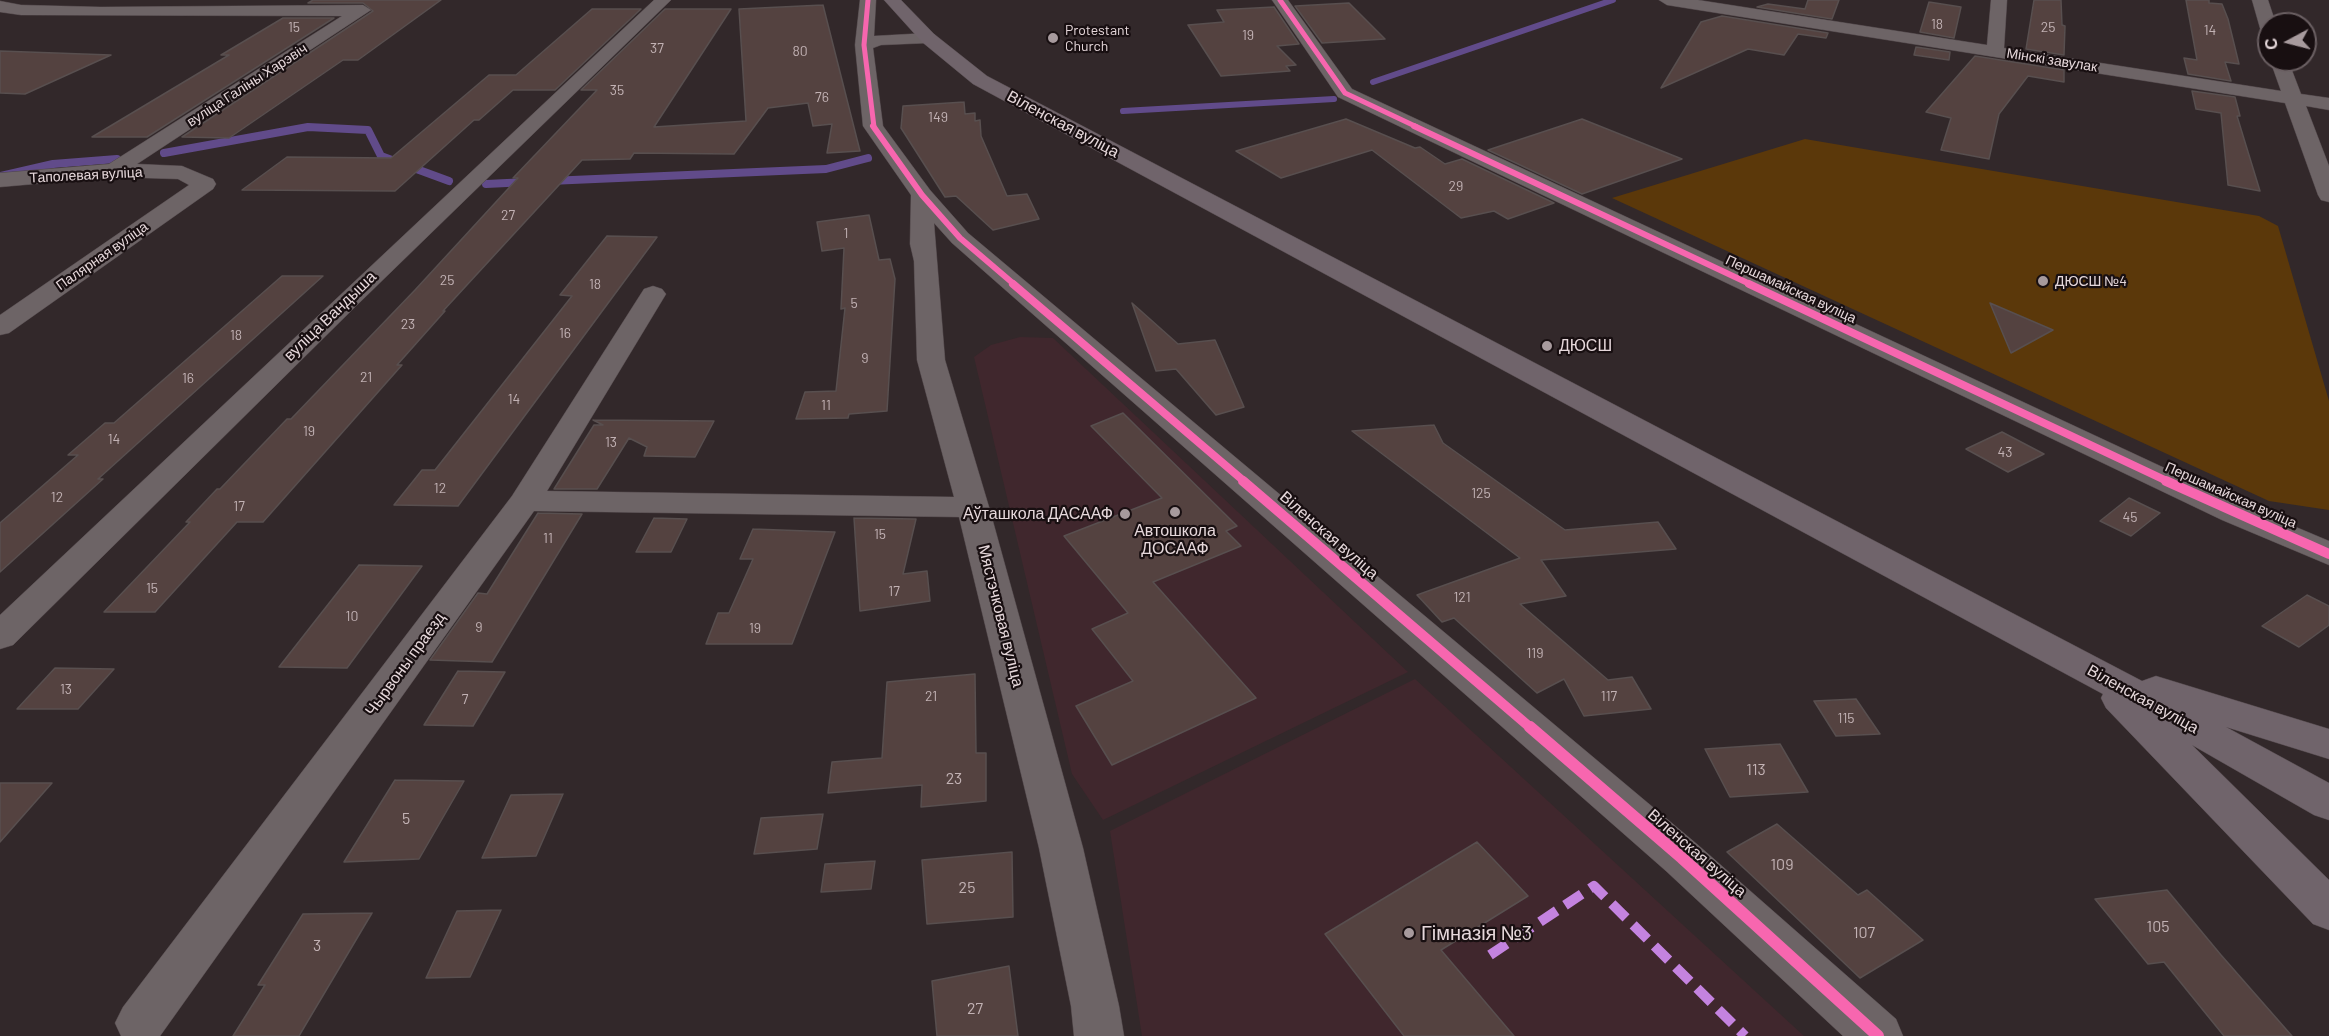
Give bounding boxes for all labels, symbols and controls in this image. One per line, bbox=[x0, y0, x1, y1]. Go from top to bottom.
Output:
north arrow bbox=[2257, 12, 2317, 72]
house number: 18 bbox=[1931, 16, 1943, 32]
house number: 15 bbox=[288, 19, 300, 35]
house number: 25 bbox=[2041, 19, 2055, 35]
place label: Protestant Church bbox=[1065, 22, 1130, 54]
house number: 14 bbox=[2204, 22, 2216, 38]
house number: 19 bbox=[1242, 27, 1254, 43]
marker: Protestant Church bbox=[1046, 31, 1060, 45]
text: С bbox=[2260, 37, 2281, 51]
street label: вуліца Галіны Харэвіч bbox=[184, 40, 310, 130]
house number: 37 bbox=[650, 40, 664, 56]
house number: 80 bbox=[792, 43, 808, 59]
street label: Мінскі завулак bbox=[2005, 45, 2099, 75]
house number: 35 bbox=[610, 82, 624, 98]
street label: Віленская вуліца bbox=[1004, 86, 1122, 162]
house number: 76 bbox=[815, 89, 829, 105]
house number: 149 bbox=[928, 109, 948, 125]
street label: Таполевая вуліца bbox=[29, 164, 143, 186]
house number: 29 bbox=[1449, 178, 1463, 194]
house number: 27 bbox=[501, 207, 515, 223]
street label: Палярная вуліца bbox=[53, 218, 151, 294]
house number: 1 bbox=[844, 225, 848, 241]
street label: Першамайская вуліца bbox=[1723, 251, 1859, 327]
street label: вуліца Вандыша bbox=[280, 267, 380, 365]
house number: 25 bbox=[440, 272, 454, 288]
place label: ДЮСШ №4 bbox=[2055, 273, 2127, 289]
marker: ДЮСШ №4 bbox=[2036, 274, 2050, 288]
house number: 18 bbox=[589, 276, 601, 292]
house number: 5 bbox=[850, 295, 858, 311]
house number: 23 bbox=[401, 316, 415, 332]
house number: 16 bbox=[559, 325, 571, 341]
house number: 18 bbox=[230, 327, 242, 343]
place label: ДЮСШ bbox=[1559, 336, 1612, 356]
marker: ДЮСШ bbox=[1540, 339, 1554, 353]
house number: 9 bbox=[861, 350, 869, 366]
house number: 21 bbox=[360, 369, 372, 385]
house number: 16 bbox=[182, 370, 194, 386]
house number: 14 bbox=[508, 391, 520, 407]
house number: 11 bbox=[821, 397, 831, 413]
house number: 19 bbox=[303, 423, 315, 439]
house number: 14 bbox=[108, 431, 120, 447]
house number: 13 bbox=[605, 434, 617, 450]
house number: 43 bbox=[1998, 444, 2012, 460]
street label: Першамайская вуліца bbox=[2163, 458, 2299, 532]
house number: 12 bbox=[434, 480, 446, 496]
house number: 125 bbox=[1471, 485, 1491, 501]
street label: Віленская вуліца bbox=[1276, 487, 1382, 583]
house number: 12 bbox=[51, 489, 63, 505]
house number: 17 bbox=[233, 498, 245, 514]
place label: Аўташкола ДАСААФ bbox=[963, 504, 1113, 524]
marker: Автошкола ДОСААФ bbox=[1168, 505, 1182, 519]
marker: Аўташкола ДАСААФ bbox=[1118, 507, 1132, 521]
house number: 45 bbox=[2123, 509, 2137, 525]
place label: Автошкола ДОСААФ bbox=[1134, 521, 1216, 559]
house number: 15 bbox=[874, 526, 886, 542]
house number: 11 bbox=[543, 530, 553, 546]
street label: Мястэчковая вуліца bbox=[974, 543, 1028, 689]
house number: 15 bbox=[146, 580, 158, 596]
house number: 17 bbox=[888, 583, 900, 599]
house number: 121 bbox=[1453, 589, 1471, 605]
house number: 10 bbox=[346, 608, 358, 624]
street label: Чырвоны праезд bbox=[361, 609, 449, 719]
house number: 9 bbox=[475, 619, 483, 635]
house number: 19 bbox=[749, 620, 761, 636]
house number: 119 bbox=[1526, 645, 1544, 661]
street label: Віленская вуліца bbox=[2084, 661, 2202, 737]
house number: 13 bbox=[60, 681, 72, 697]
house number: 21 bbox=[925, 688, 937, 704]
house number: 117 bbox=[1601, 688, 1617, 704]
house number: 7 bbox=[462, 691, 468, 707]
house number: 115 bbox=[1837, 710, 1855, 726]
house number: 113 bbox=[1746, 760, 1766, 780]
house number: 23 bbox=[946, 769, 962, 789]
street label: Віленская вуліца bbox=[1644, 805, 1750, 901]
house number: 5 bbox=[402, 809, 410, 829]
house number: 109 bbox=[1771, 855, 1793, 875]
house number: 25 bbox=[959, 878, 975, 898]
house number: 105 bbox=[2147, 917, 2169, 937]
place label: Гімназія №3 bbox=[1421, 921, 1532, 945]
house number: 107 bbox=[1853, 923, 1875, 943]
marker: Гімназія №3 bbox=[1402, 926, 1416, 940]
house number: 3 bbox=[313, 936, 321, 956]
house number: 27 bbox=[967, 999, 983, 1019]

